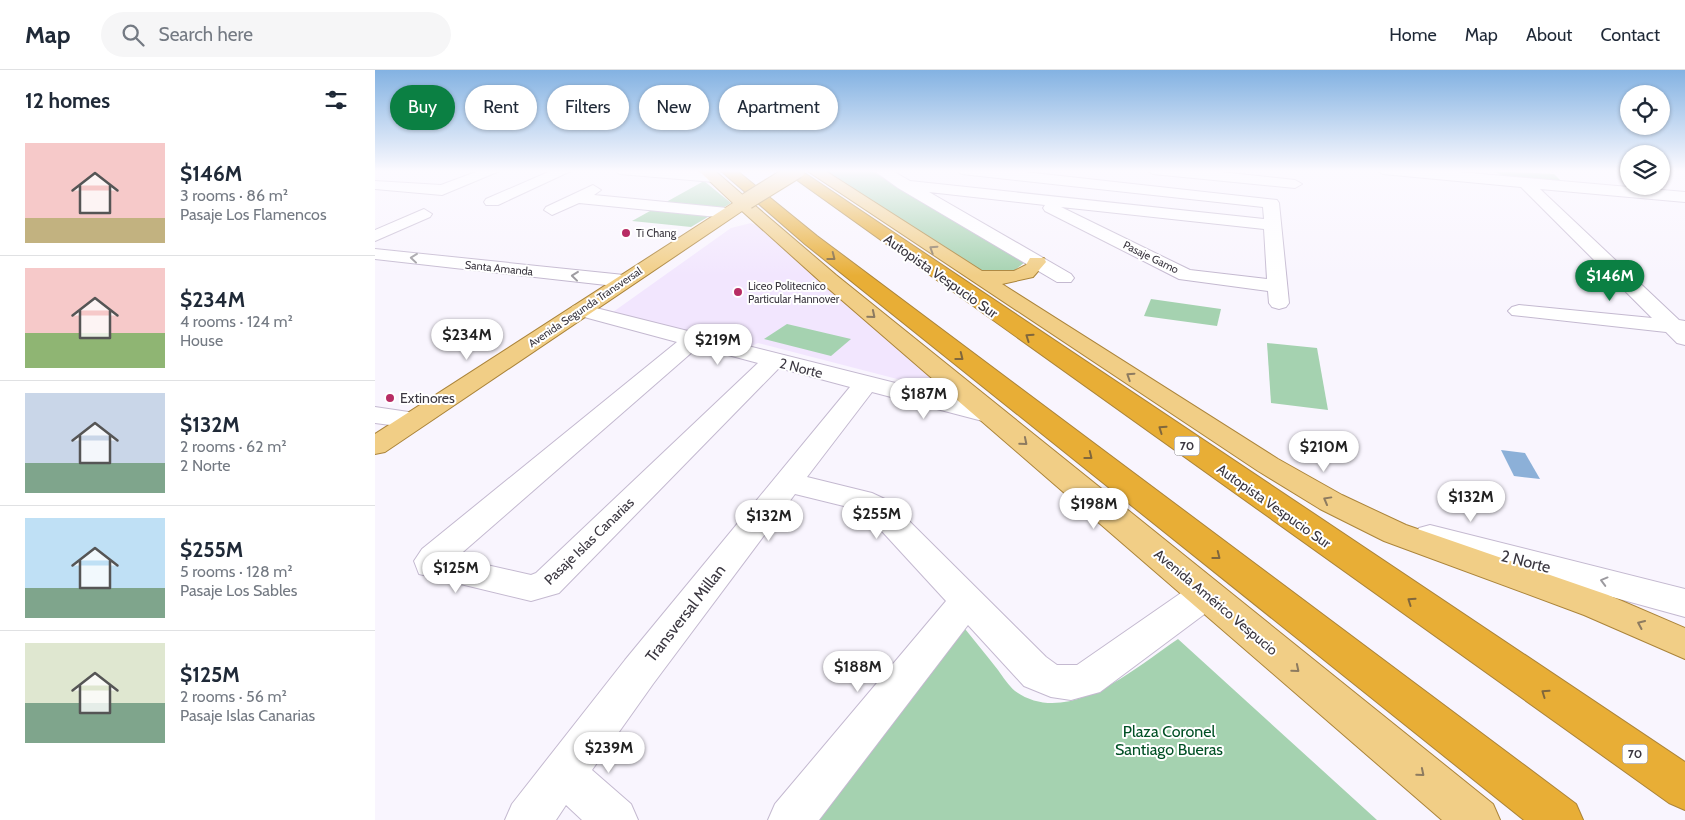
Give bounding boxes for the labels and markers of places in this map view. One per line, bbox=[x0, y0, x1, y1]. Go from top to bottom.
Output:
place label: Ti Chang bbox=[636, 226, 677, 240]
marker: Ti Chang bbox=[620, 227, 632, 239]
pin: $146M bbox=[1575, 260, 1645, 302]
place label: Liceo Politecnico Particular Hannover bbox=[748, 279, 840, 306]
marker: Liceo Politecnico Particular Hannover bbox=[732, 286, 744, 298]
pin: $234M bbox=[432, 318, 502, 361]
pin: $219M bbox=[683, 324, 753, 366]
pin: $187M bbox=[889, 378, 959, 420]
place label: Extinores bbox=[400, 389, 455, 407]
marker: Extinores bbox=[384, 392, 396, 404]
pin: $210M bbox=[1289, 430, 1359, 473]
pin: $132M bbox=[1436, 480, 1506, 523]
pin: $198M bbox=[1059, 488, 1129, 530]
pin: $255M bbox=[842, 498, 912, 540]
pin: $132M bbox=[734, 500, 804, 542]
pin: $125M bbox=[421, 552, 491, 594]
pin: $188M bbox=[823, 650, 893, 693]
pin: $239M bbox=[574, 732, 644, 774]

